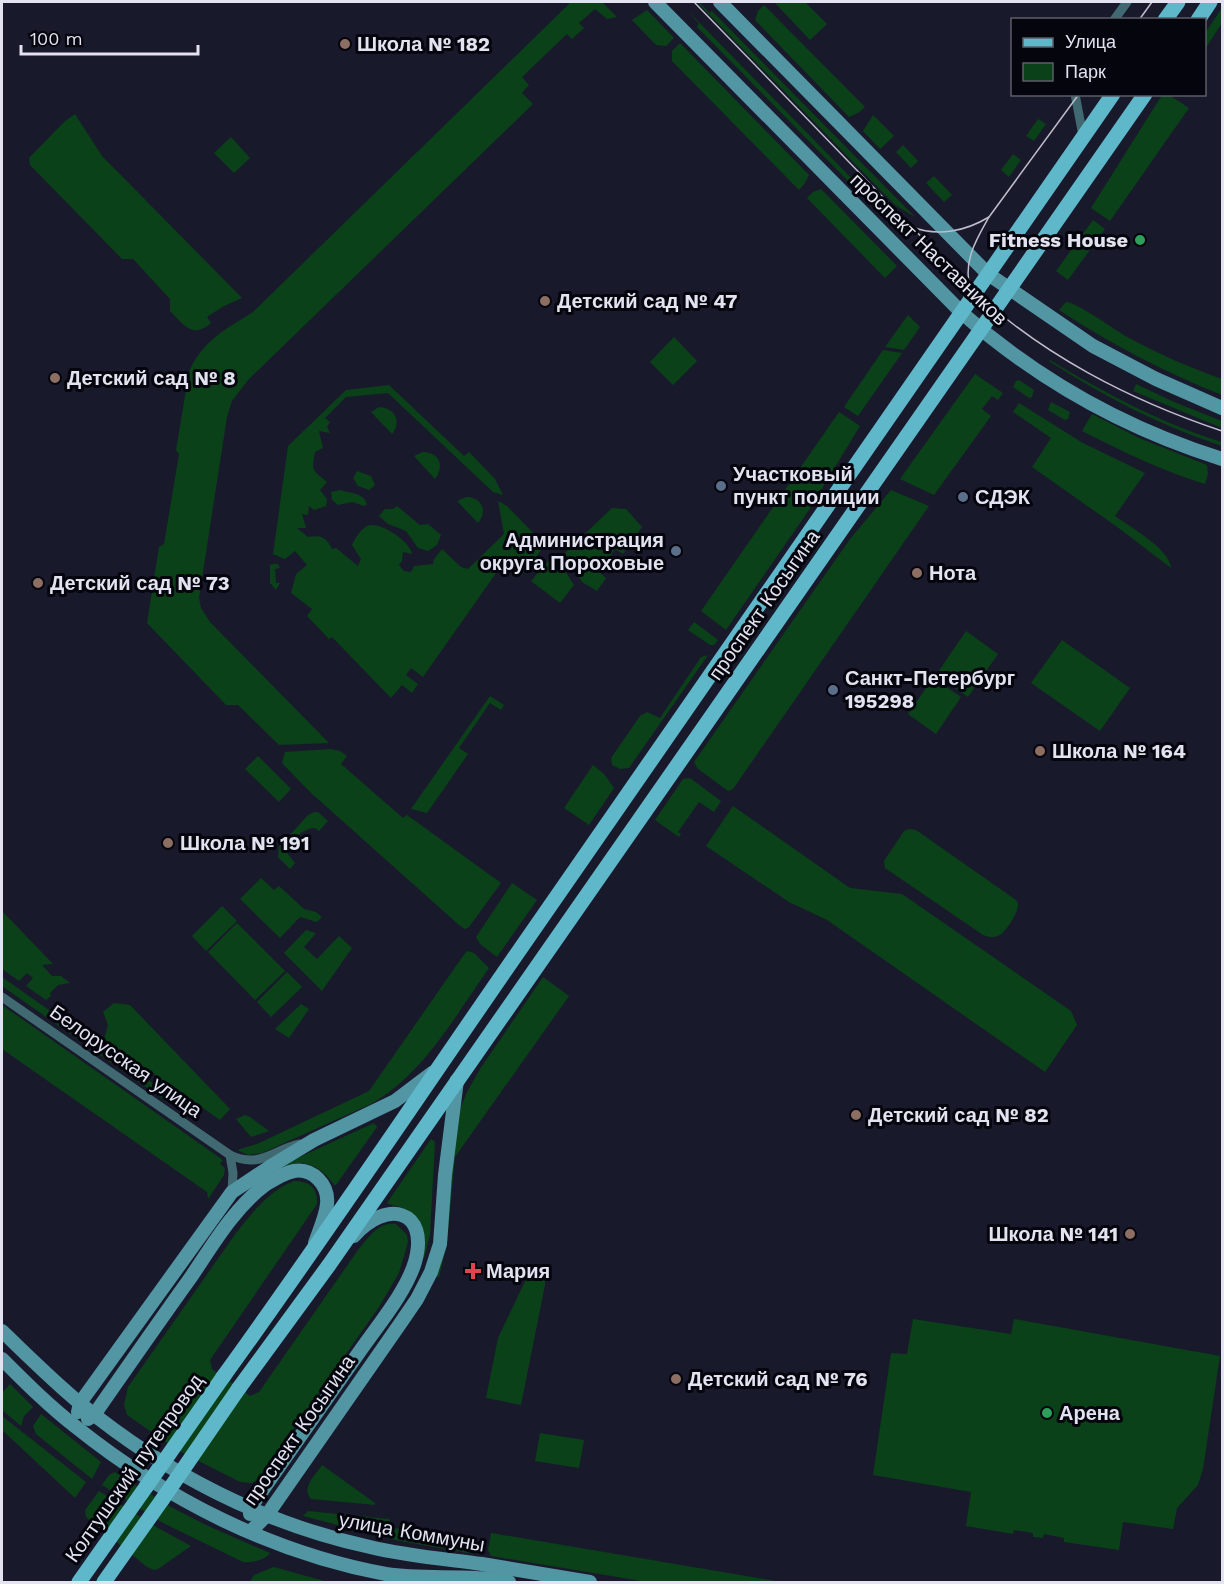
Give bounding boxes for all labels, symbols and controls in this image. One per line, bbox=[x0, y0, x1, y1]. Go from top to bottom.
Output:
scale bar bbox=[21, 18, 198, 56]
legend bbox=[1011, 18, 1206, 96]
text: 100 m bbox=[30, 28, 83, 49]
text: Улица bbox=[1065, 31, 1117, 52]
place label: Школа № 182 bbox=[357, 32, 490, 56]
marker: Школа № 182 bbox=[338, 37, 352, 51]
text: Парк bbox=[1065, 61, 1106, 82]
street label: проспект Наставников bbox=[845, 168, 1013, 330]
place label: Fitness House bbox=[989, 228, 1128, 252]
marker: Fitness House bbox=[1133, 233, 1147, 247]
place label: Детский сад № 47 bbox=[557, 289, 737, 313]
marker: Детский сад № 47 bbox=[538, 294, 552, 308]
place label: Детский сад № 8 bbox=[67, 366, 236, 390]
marker: Детский сад № 8 bbox=[48, 371, 62, 385]
place label: Участковый пункт полиции bbox=[733, 462, 880, 509]
marker: Участковый пункт полиции bbox=[714, 479, 728, 493]
place label: СДЭК bbox=[975, 485, 1031, 509]
marker: СДЭК bbox=[956, 490, 970, 504]
street label: проспект Косыгина bbox=[703, 525, 825, 685]
place label: Администрация округа Пороховые bbox=[480, 528, 664, 575]
marker: Администрация округа Пороховые bbox=[669, 544, 683, 558]
place label: Нота bbox=[929, 561, 977, 585]
marker: Нота bbox=[910, 566, 924, 580]
place label: Детский сад № 73 bbox=[50, 571, 230, 595]
marker: Детский сад № 73 bbox=[31, 576, 45, 590]
place label: Санкт-Петербург 195298 bbox=[845, 666, 1015, 713]
marker: Санкт-Петербург 195298 bbox=[826, 683, 840, 697]
place label: Школа № 164 bbox=[1052, 739, 1186, 763]
marker: Школа № 164 bbox=[1033, 744, 1047, 758]
place label: Школа № 191 bbox=[180, 831, 310, 855]
marker: Школа № 191 bbox=[161, 836, 175, 850]
street label: Белорусская улица bbox=[45, 999, 207, 1123]
place label: Детский сад № 82 bbox=[868, 1103, 1049, 1127]
marker: Детский сад № 82 bbox=[849, 1108, 863, 1122]
place label: Школа № 141 bbox=[988, 1222, 1118, 1246]
marker: Школа № 141 bbox=[1123, 1227, 1137, 1241]
place label: Мария bbox=[486, 1259, 550, 1283]
marker: Мария bbox=[464, 1262, 482, 1280]
street label: проспект Косыгина bbox=[238, 1350, 360, 1510]
place label: Детский сад № 76 bbox=[688, 1367, 868, 1391]
street label: Колтушский путепровод bbox=[60, 1369, 208, 1567]
marker: Детский сад № 76 bbox=[669, 1372, 683, 1386]
place label: Арена bbox=[1059, 1401, 1121, 1425]
marker: Арена bbox=[1040, 1406, 1054, 1420]
street label: улица Коммуны bbox=[337, 1507, 487, 1557]

